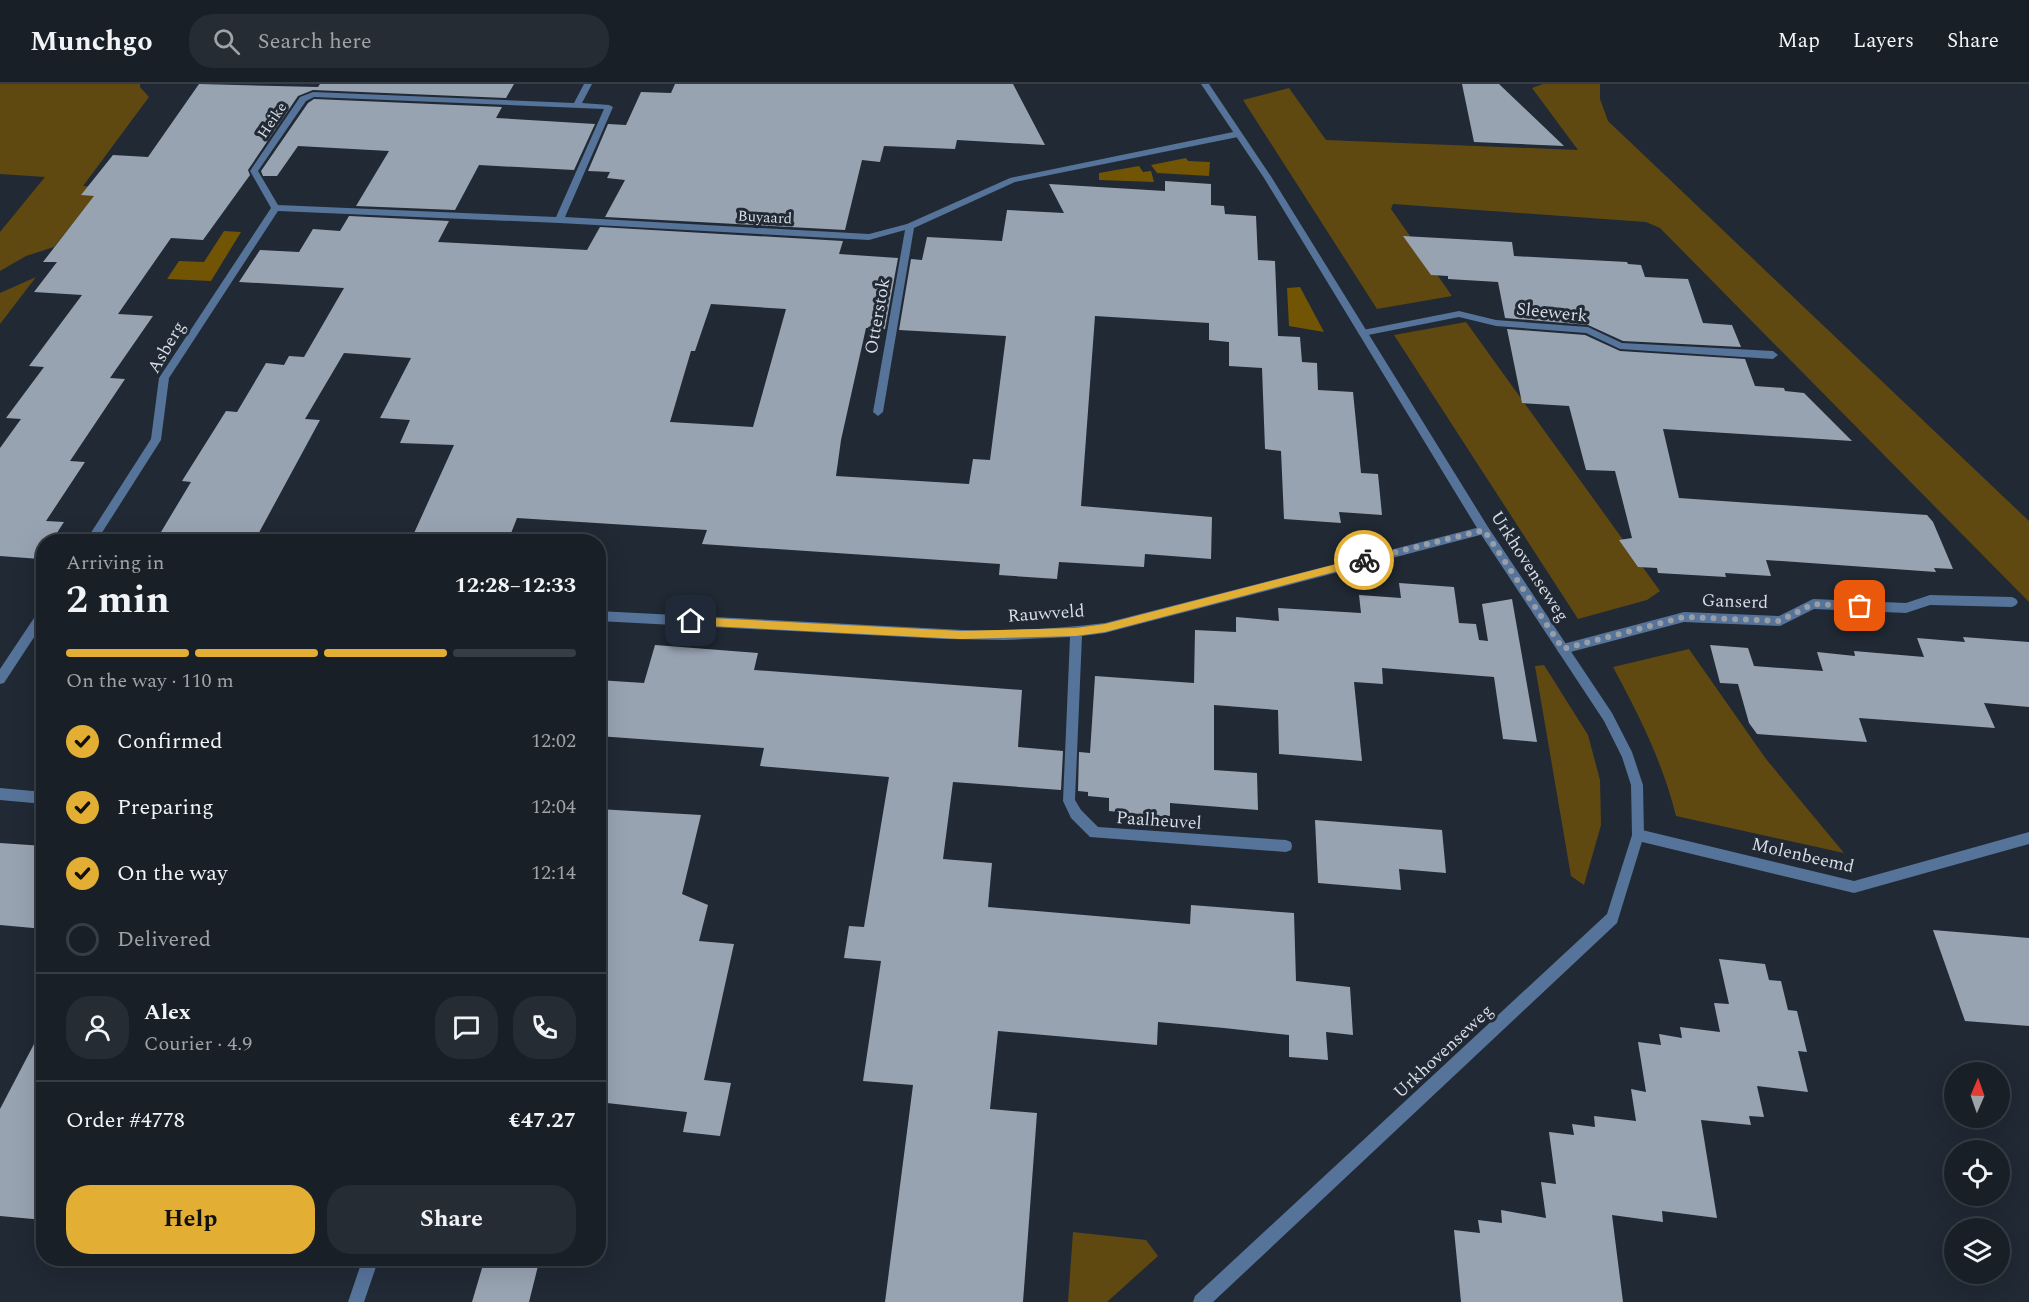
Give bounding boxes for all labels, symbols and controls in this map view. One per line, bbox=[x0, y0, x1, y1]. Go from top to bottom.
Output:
search box bbox=[189, 14, 609, 68]
text: Munchgo bbox=[30, 20, 153, 63]
icon: search bbox=[210, 25, 243, 58]
text: Search here bbox=[258, 25, 372, 58]
text: Map bbox=[1778, 25, 1820, 57]
text: Layers bbox=[1853, 25, 1914, 57]
text: Share bbox=[1947, 25, 1999, 57]
street label: Heike bbox=[252, 98, 293, 143]
street label: Buyaard bbox=[737, 205, 793, 230]
street label: Otterstok bbox=[858, 276, 897, 356]
street label: Sleewerk bbox=[1515, 295, 1589, 330]
street label: Asberg bbox=[141, 316, 192, 379]
street label: Urkhovenseweg bbox=[1483, 505, 1576, 627]
courier bbox=[1334, 530, 1394, 590]
icon: bike bbox=[1348, 544, 1381, 577]
text: Arriving in bbox=[66, 548, 164, 578]
text: 12:28–12:33 bbox=[454, 569, 576, 602]
text: 2 min bbox=[66, 571, 170, 630]
pin bbox=[1834, 580, 1885, 631]
street label: Ganserd bbox=[1701, 587, 1769, 616]
icon: bag bbox=[1843, 589, 1876, 622]
pin bbox=[665, 595, 716, 646]
street label: Rauwveld bbox=[1007, 597, 1086, 630]
icon: home bbox=[674, 604, 707, 637]
text: On the way · 110 m bbox=[66, 666, 234, 696]
icon: check bbox=[66, 725, 99, 758]
text: Confirmed bbox=[117, 725, 223, 758]
text: 12:02 bbox=[531, 726, 576, 756]
icon: check bbox=[66, 791, 99, 824]
text: Preparing bbox=[117, 791, 214, 824]
text: 12:04 bbox=[531, 792, 576, 822]
street label: Paalheuvel bbox=[1115, 804, 1203, 837]
street label: Molenbeemd bbox=[1749, 831, 1857, 880]
icon: check bbox=[66, 857, 99, 890]
text: On the way bbox=[117, 857, 228, 890]
text: 12:14 bbox=[531, 858, 576, 888]
text: Delivered bbox=[117, 923, 211, 956]
button: person bbox=[66, 996, 129, 1059]
text: Alex bbox=[144, 996, 191, 1029]
button: chat bbox=[435, 996, 498, 1059]
button: phone bbox=[513, 996, 576, 1059]
street label: Urkhovenseweg bbox=[1387, 998, 1499, 1105]
text: Courier · 4.9 bbox=[144, 1029, 252, 1059]
north arrow bbox=[1944, 1062, 2010, 1128]
map controls bbox=[1944, 1062, 2010, 1284]
text: Order #4778 bbox=[66, 1104, 185, 1137]
text: €47.27 bbox=[508, 1104, 576, 1137]
button: locate bbox=[1944, 1140, 2010, 1206]
button: Help bbox=[66, 1185, 315, 1254]
button: Share bbox=[327, 1185, 576, 1254]
button: layers bbox=[1944, 1218, 2010, 1284]

